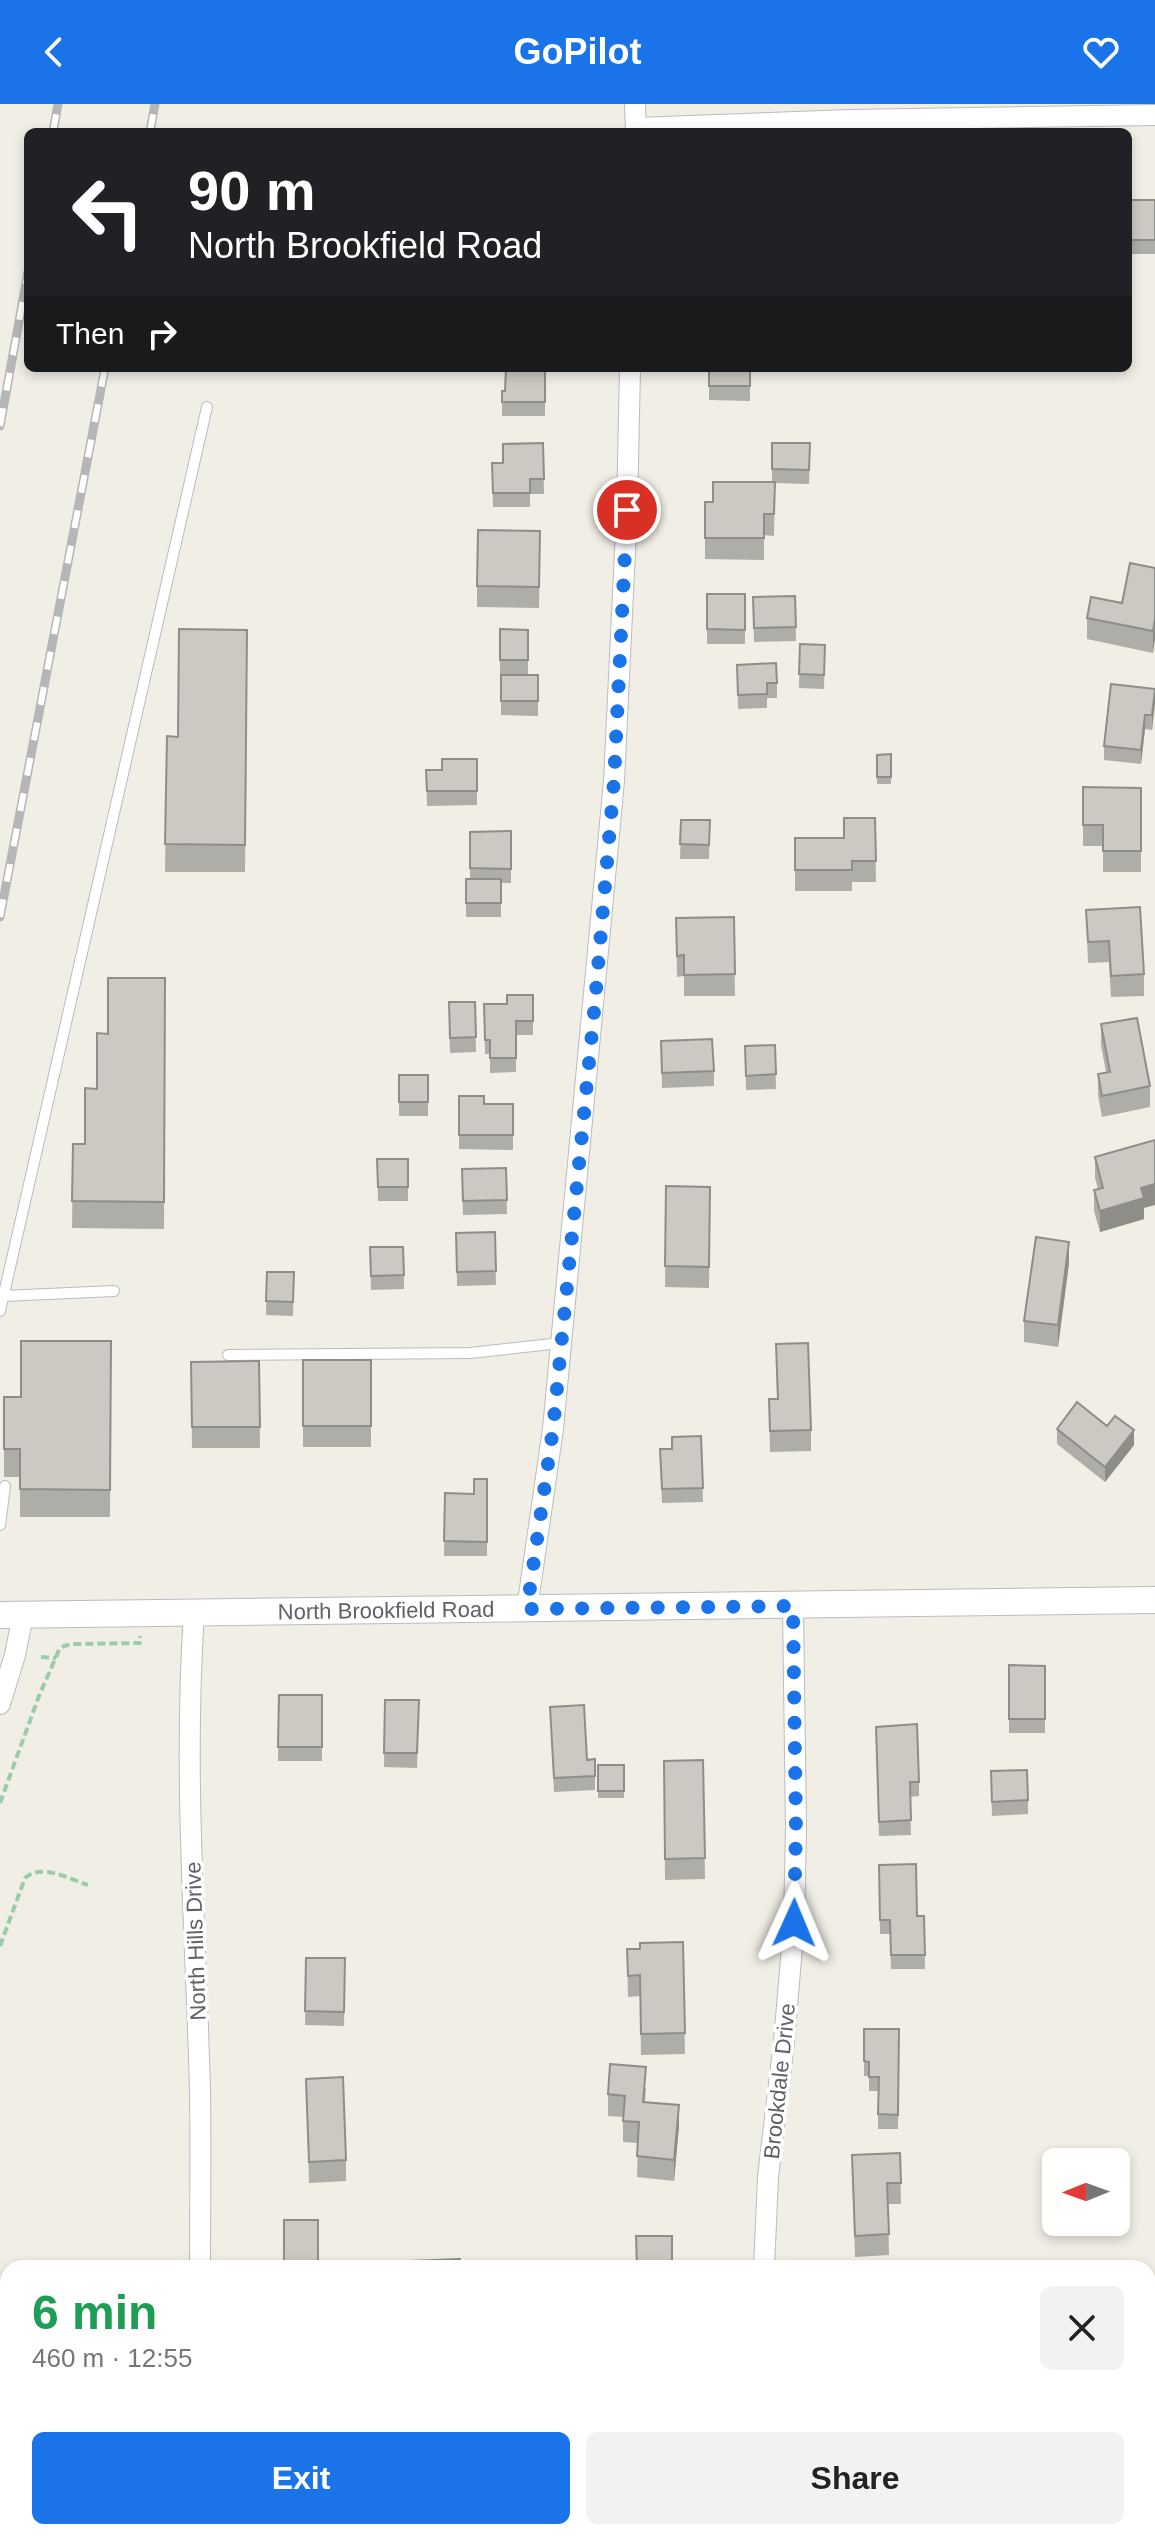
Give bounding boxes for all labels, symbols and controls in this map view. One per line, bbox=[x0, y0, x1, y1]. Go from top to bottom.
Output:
icon: back bbox=[32, 30, 76, 74]
icon: heart bbox=[1079, 30, 1123, 74]
text: GoPilot bbox=[514, 31, 642, 72]
text: 90 m bbox=[188, 159, 316, 222]
icon: left bbox=[56, 160, 160, 264]
text: North Brookfield Road bbox=[188, 225, 542, 266]
icon: right bbox=[140, 312, 184, 356]
text: Then bbox=[56, 317, 124, 350]
pin bbox=[593, 476, 661, 544]
icon: arrive bbox=[605, 488, 649, 532]
street label: North Brookfield Road bbox=[277, 1597, 494, 1624]
street label: North Hills Drive bbox=[180, 1861, 211, 2021]
position arrow bbox=[752, 1881, 836, 1965]
street label: Brookdale Drive bbox=[759, 2002, 800, 2160]
north arrow bbox=[1042, 2148, 1130, 2236]
map controls bbox=[1042, 2148, 1130, 2236]
text: 6 min bbox=[32, 2286, 157, 2339]
button: close bbox=[1040, 2286, 1124, 2370]
text: 460 m · 12:55 bbox=[32, 2343, 192, 2373]
button: Exit bbox=[32, 2432, 570, 2524]
button: Share bbox=[586, 2432, 1124, 2524]

